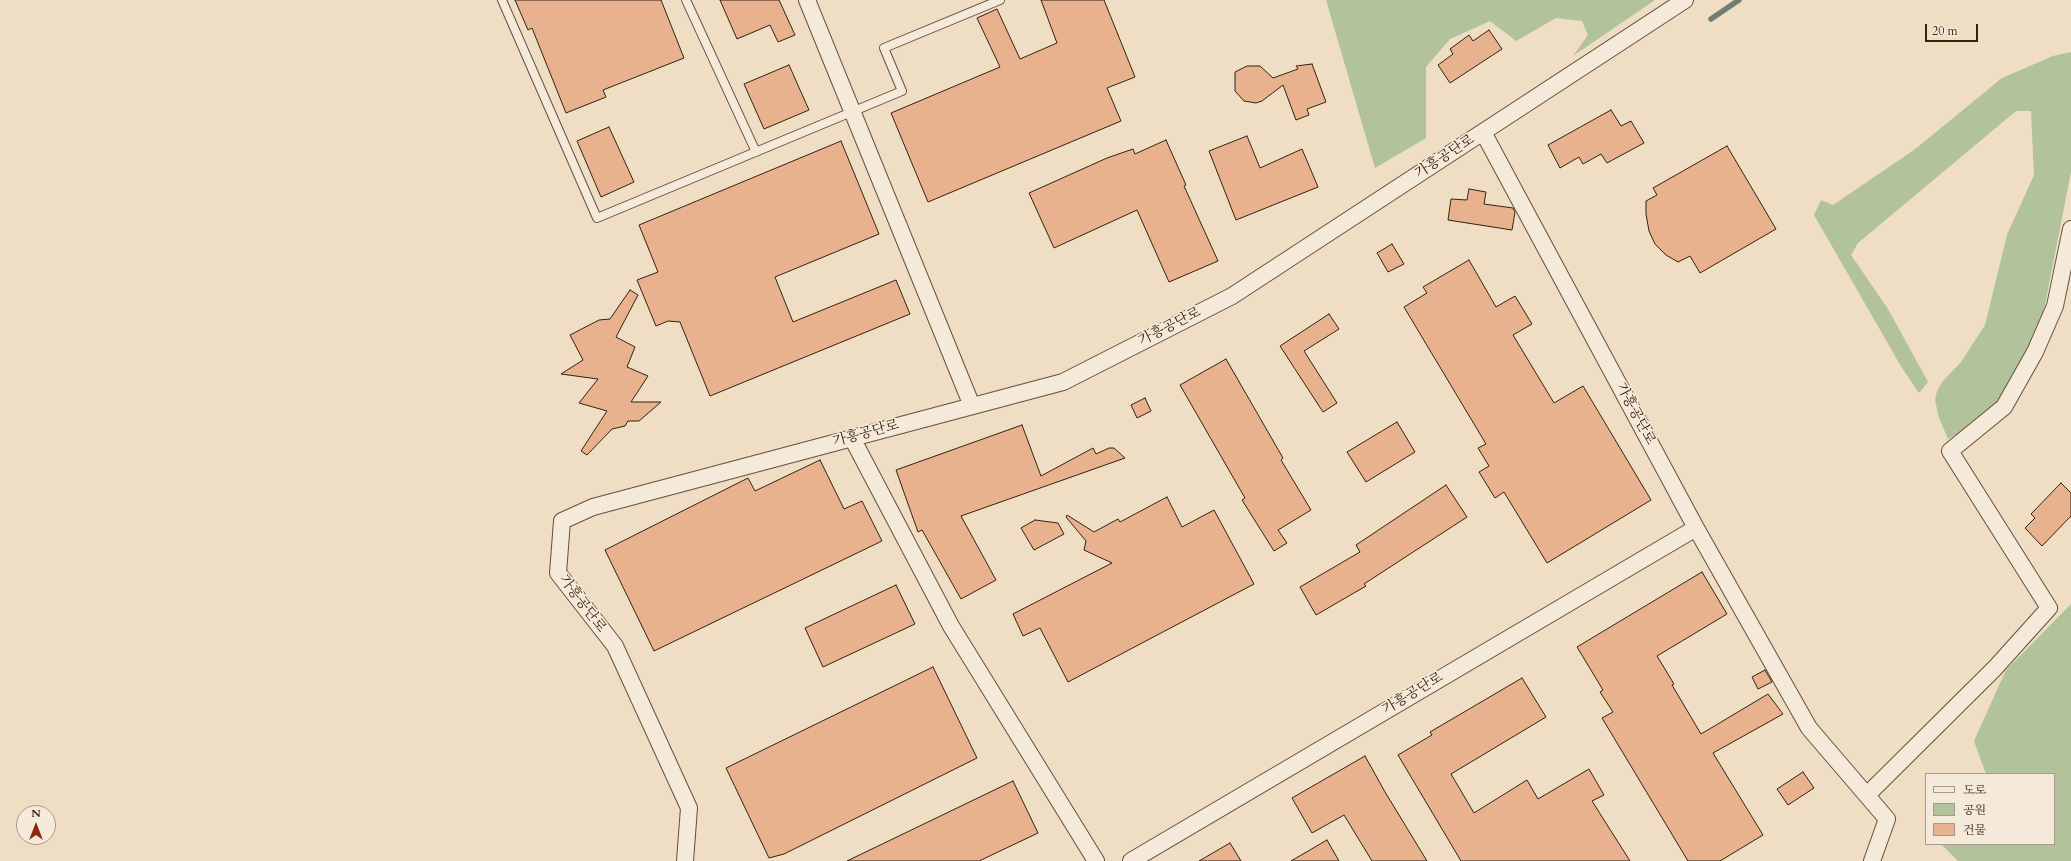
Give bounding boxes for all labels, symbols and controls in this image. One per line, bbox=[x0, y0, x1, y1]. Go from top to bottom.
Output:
scale bar bbox=[1927, 16, 1980, 42]
text: 20 m bbox=[1932, 23, 1958, 39]
street label: 가흥공단로 bbox=[1412, 132, 1478, 182]
street label: 가흥공단로 bbox=[1136, 304, 1204, 350]
street label: 가흥공단로 bbox=[1612, 380, 1658, 448]
street label: 가흥공단로 bbox=[831, 417, 901, 451]
street label: 가흥공단로 bbox=[555, 572, 609, 636]
street label: 가흥공단로 bbox=[1380, 669, 1446, 719]
legend bbox=[1925, 773, 2055, 845]
text: 도로 bbox=[1963, 782, 1986, 798]
text: 공원 bbox=[1963, 802, 1986, 818]
north arrow bbox=[16, 805, 56, 845]
text: N bbox=[31, 806, 41, 821]
text: 건물 bbox=[1963, 822, 1986, 838]

